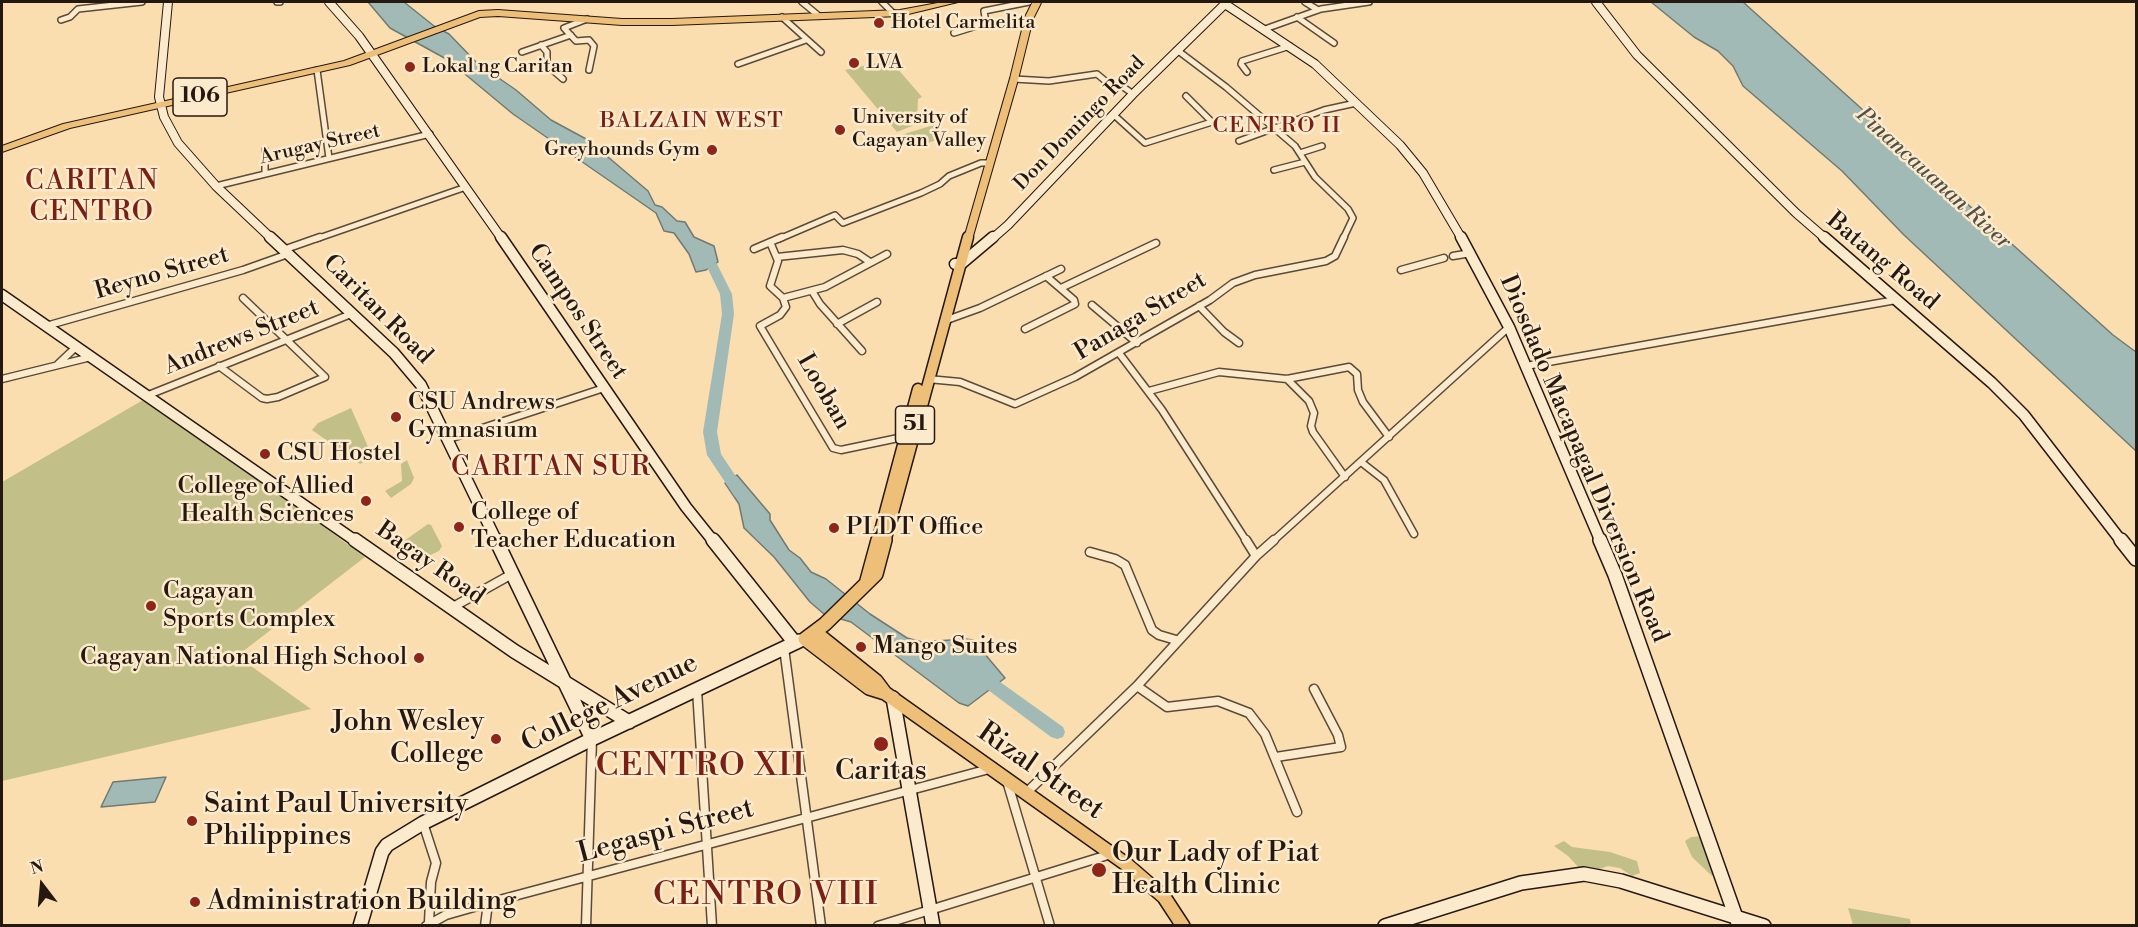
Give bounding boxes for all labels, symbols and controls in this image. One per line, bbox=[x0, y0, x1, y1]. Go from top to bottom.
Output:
place label: Hotel Carmelita bbox=[891, 11, 1035, 35]
marker: Hotel Carmelita bbox=[872, 16, 886, 30]
place label: LVA bbox=[866, 51, 903, 75]
street label: Don Domingo Road bbox=[1010, 52, 1150, 196]
place label: Lokal ng Caritan bbox=[422, 55, 573, 79]
marker: LVA bbox=[847, 56, 861, 70]
marker: Lokal ng Caritan bbox=[403, 60, 417, 74]
road number: 106 bbox=[173, 78, 227, 116]
water label: Pinancauanan River bbox=[1850, 102, 2016, 256]
place label: University of Cagayan Valley bbox=[852, 106, 986, 153]
district label: BALZAIN WEST bbox=[600, 109, 784, 135]
district label: CENTRO II bbox=[1212, 114, 1342, 140]
street label: Arugay Street bbox=[257, 119, 383, 171]
marker: University of Cagayan Valley bbox=[833, 123, 847, 137]
place label: Greyhounds Gym bbox=[544, 138, 700, 162]
marker: Greyhounds Gym bbox=[705, 143, 719, 157]
district label: CARITAN CENTRO bbox=[25, 167, 159, 230]
street label: Batang Road bbox=[1820, 207, 1944, 317]
street label: Campos Street bbox=[521, 239, 633, 385]
street label: Reyno Street bbox=[92, 241, 232, 307]
street label: Caritan Road bbox=[316, 249, 438, 371]
street label: Panaga Street bbox=[1070, 266, 1212, 368]
street label: Diosdado Macapagal Diversion Road bbox=[1492, 271, 1674, 647]
street label: Andrews Street bbox=[160, 294, 324, 382]
street label: Looban bbox=[790, 349, 856, 435]
place label: CSU Andrews Gymnasium bbox=[408, 389, 555, 445]
road number: 51 bbox=[896, 406, 934, 444]
marker: CSU Andrews Gymnasium bbox=[389, 410, 403, 424]
place label: CSU Hostel bbox=[277, 440, 401, 468]
marker: CSU Hostel bbox=[258, 447, 272, 461]
district label: CARITAN SUR bbox=[451, 453, 651, 485]
place label: College of Allied Health Sciences bbox=[177, 473, 354, 529]
marker: College of Allied Health Sciences bbox=[359, 494, 373, 508]
place label: College of Teacher Education bbox=[471, 499, 676, 555]
place label: PLDT Office bbox=[846, 514, 983, 542]
street label: Bagay Road bbox=[370, 516, 490, 612]
marker: College of Teacher Education bbox=[452, 520, 466, 534]
marker: PLDT Office bbox=[827, 521, 841, 535]
place label: Cagayan Sports Complex bbox=[163, 578, 335, 634]
marker: Cagayan Sports Complex bbox=[144, 599, 158, 613]
place label: Mango Suites bbox=[873, 633, 1018, 661]
marker: Mango Suites bbox=[854, 640, 868, 654]
place label: Cagayan National High School bbox=[80, 644, 407, 672]
street label: College Avenue bbox=[516, 647, 704, 761]
marker: Cagayan National High School bbox=[412, 651, 426, 665]
place label: John Wesley College bbox=[331, 706, 484, 772]
street label: Rizal Street bbox=[970, 716, 1110, 828]
marker: John Wesley College bbox=[489, 732, 503, 746]
marker: Caritas bbox=[872, 735, 890, 753]
district label: CENTRO XII bbox=[596, 747, 806, 787]
place label: Caritas bbox=[835, 755, 927, 789]
place label: Saint Paul University Philippines bbox=[204, 788, 468, 854]
street label: Legaspi Street bbox=[574, 792, 758, 872]
marker: Saint Paul University Philippines bbox=[185, 814, 199, 828]
place label: Our Lady of Piat Health Clinic bbox=[1112, 837, 1320, 903]
north arrow bbox=[12, 855, 72, 915]
text: N bbox=[28, 856, 46, 879]
marker: Our Lady of Piat Health Clinic bbox=[1090, 861, 1108, 879]
district label: CENTRO VIII bbox=[653, 876, 879, 916]
place label: Administration Building bbox=[207, 885, 517, 919]
marker: Administration Building bbox=[188, 895, 202, 909]

